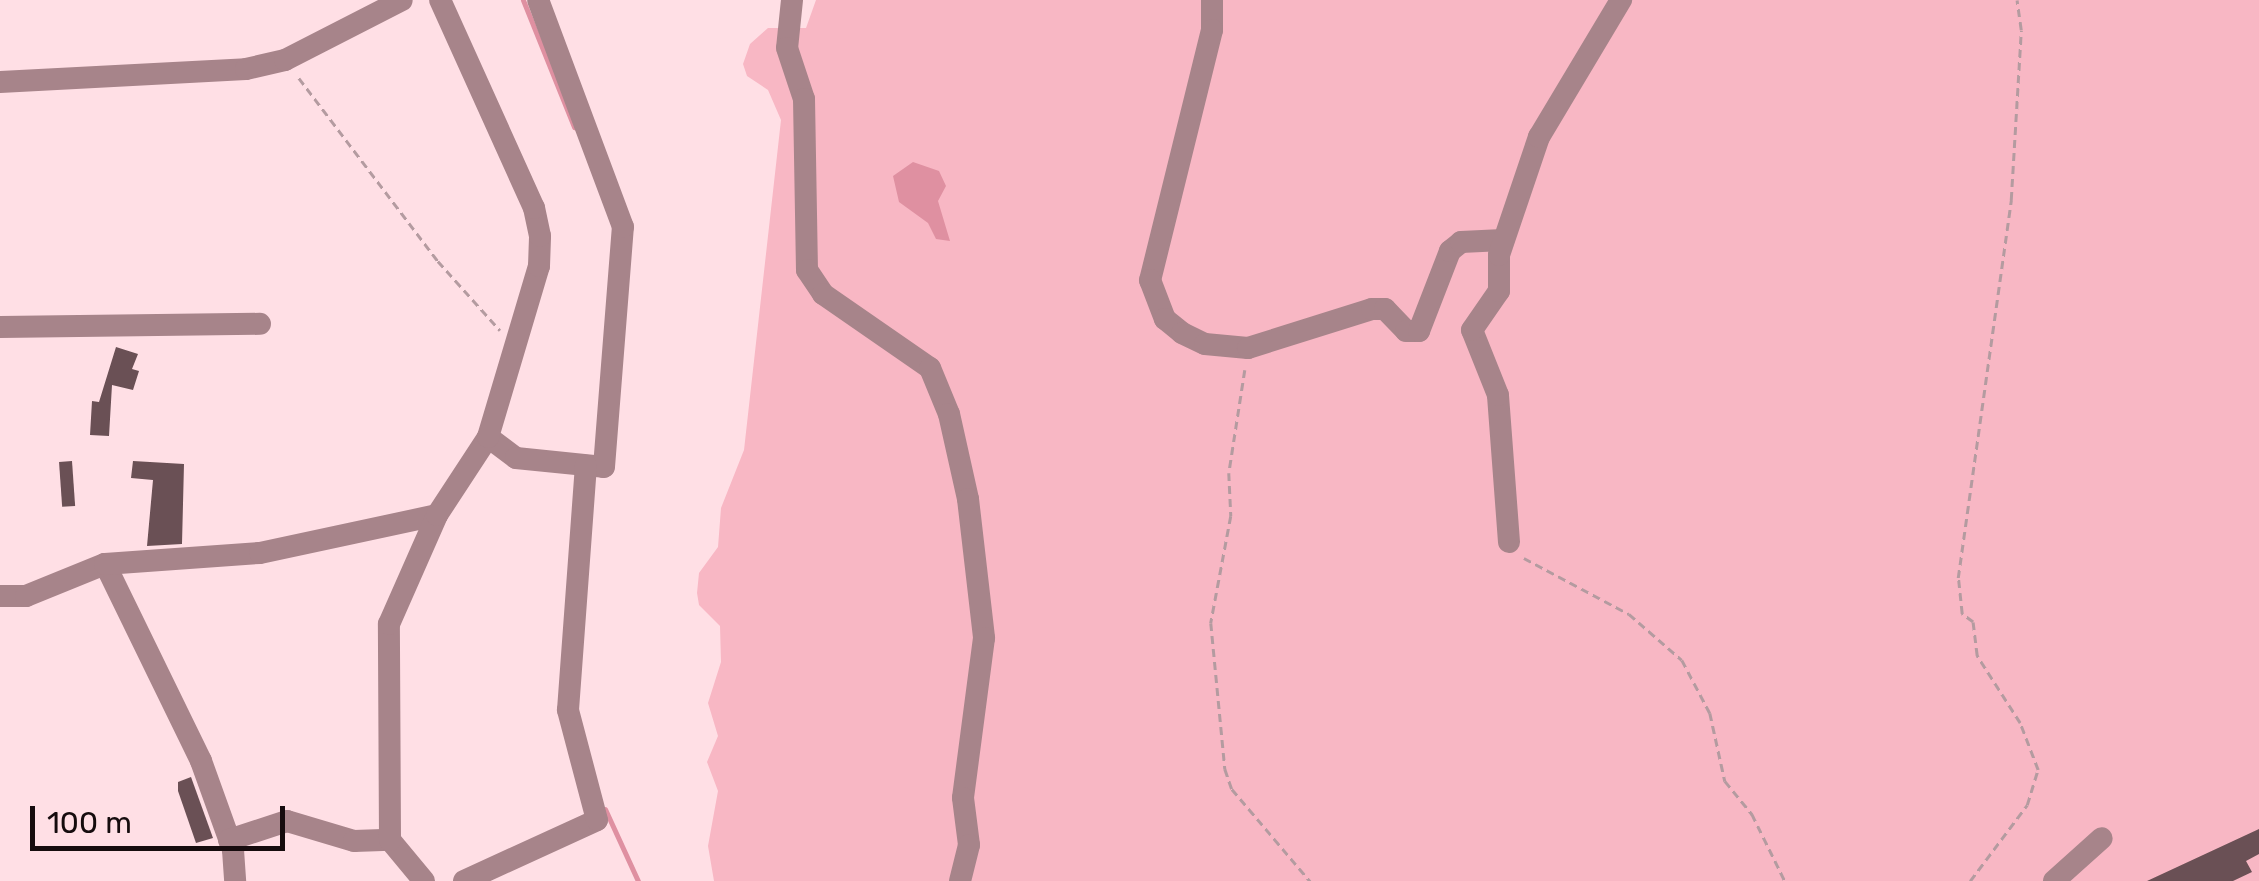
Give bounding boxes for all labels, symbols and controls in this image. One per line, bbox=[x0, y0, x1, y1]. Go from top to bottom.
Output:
scale bar bbox=[35, 786, 290, 848]
text: 100 m bbox=[47, 805, 132, 841]

